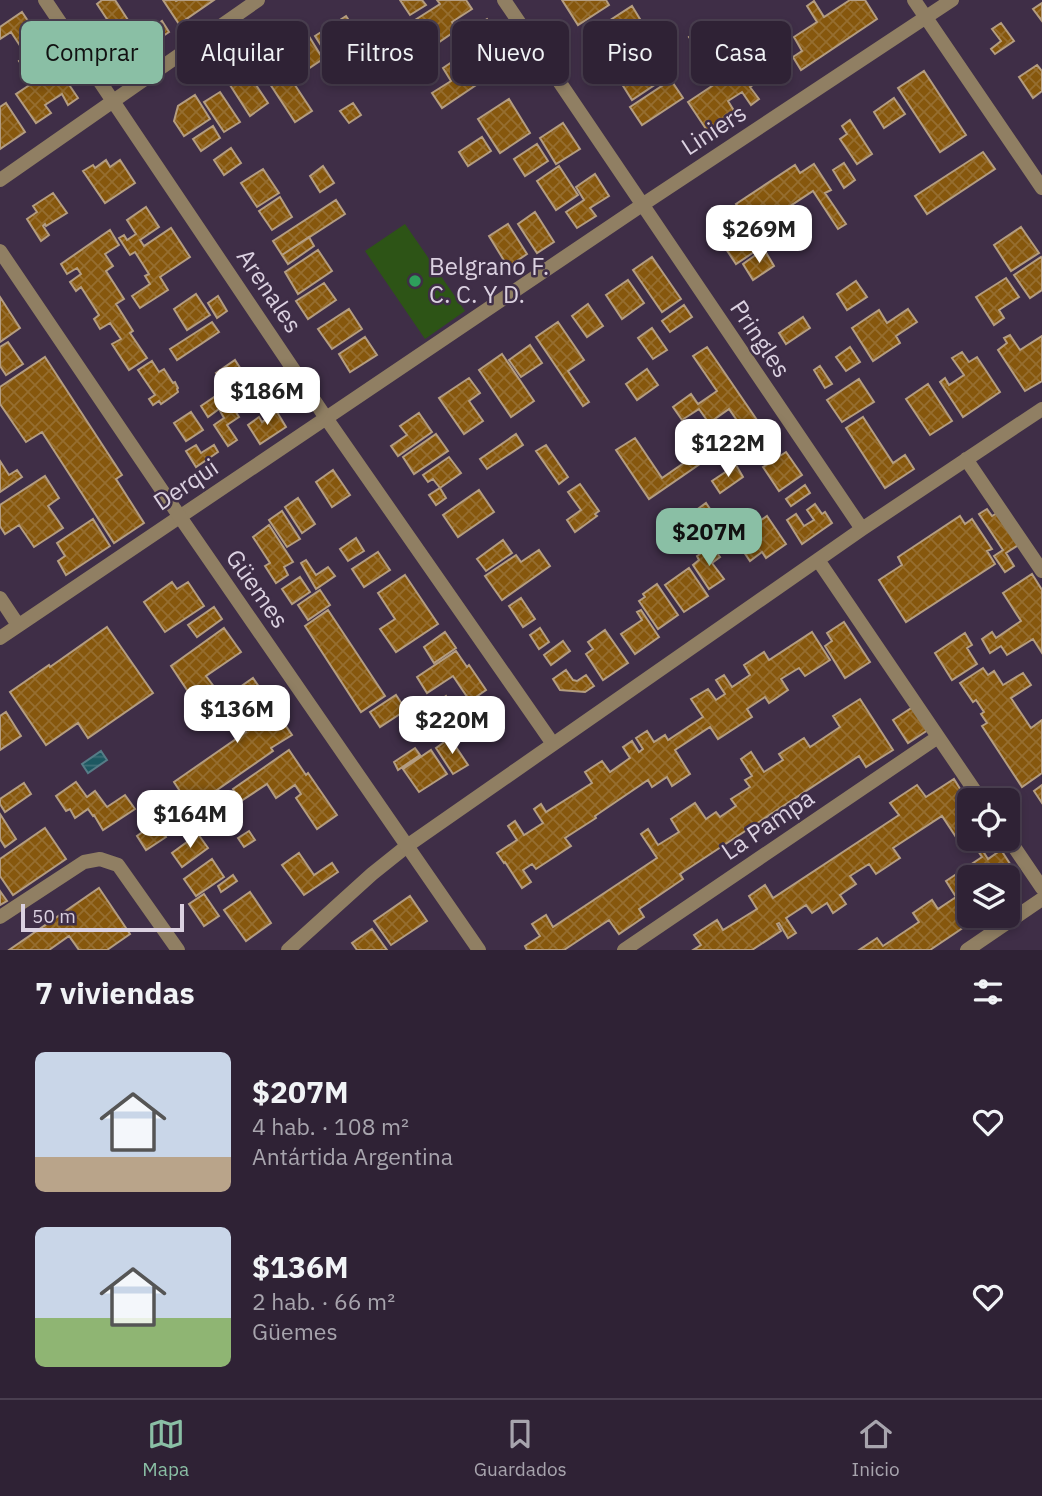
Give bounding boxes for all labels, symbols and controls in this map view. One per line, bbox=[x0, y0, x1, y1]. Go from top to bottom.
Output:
chip: Comprar bbox=[21, 21, 163, 84]
chip: Alquilar bbox=[177, 21, 308, 84]
chip: Filtros bbox=[322, 21, 438, 84]
chip: Nuevo bbox=[452, 21, 569, 84]
chip: Piso bbox=[583, 21, 677, 84]
chip: Casa bbox=[691, 21, 791, 84]
street label: Liniers bbox=[675, 96, 752, 162]
pin: $269M bbox=[710, 205, 808, 265]
text: $269M bbox=[722, 213, 796, 243]
street label: Arenales bbox=[230, 242, 310, 339]
place label: Belgrano F. C. C. Y D. bbox=[429, 250, 549, 310]
marker: Belgrano F. C. C. Y D. bbox=[407, 273, 423, 289]
street label: Pringles bbox=[723, 294, 798, 383]
pin: $186M bbox=[218, 368, 316, 427]
text: $186M bbox=[230, 375, 304, 405]
pin: $122M bbox=[679, 420, 777, 479]
text: $122M bbox=[691, 427, 765, 457]
street label: Derqui bbox=[147, 451, 224, 517]
pin: $207M bbox=[660, 508, 758, 568]
text: $207M bbox=[672, 516, 746, 546]
street label: Güemes bbox=[219, 543, 297, 634]
pin: $136M bbox=[188, 686, 286, 745]
text: $136M bbox=[200, 693, 274, 723]
pin: $220M bbox=[403, 696, 501, 756]
text: $220M bbox=[415, 704, 489, 734]
street label: La Pampa bbox=[715, 781, 820, 867]
map controls bbox=[957, 788, 1020, 928]
button: locate bbox=[957, 788, 1020, 851]
pin: $164M bbox=[141, 790, 239, 850]
text: $164M bbox=[153, 798, 227, 828]
button: layers bbox=[957, 865, 1020, 928]
scale bar bbox=[21, 901, 184, 933]
text: 50 m bbox=[32, 904, 76, 928]
text: 7 viviendas bbox=[35, 973, 195, 1012]
icon: filters bbox=[969, 973, 1007, 1011]
text: $207M bbox=[252, 1072, 349, 1111]
icon: home bbox=[91, 1080, 175, 1164]
icon: heart bbox=[969, 1103, 1007, 1141]
text: 4 hab. · 108 m² bbox=[252, 1111, 409, 1141]
text: Antártida Argentina bbox=[252, 1141, 453, 1171]
text: $136M bbox=[252, 1247, 349, 1286]
icon: home bbox=[91, 1255, 175, 1339]
icon: heart bbox=[969, 1278, 1007, 1316]
text: 2 hab. · 66 m² bbox=[252, 1286, 395, 1316]
text: Güemes bbox=[252, 1316, 338, 1346]
tab: Mapa bbox=[142, 1415, 189, 1481]
tab: Guardados bbox=[474, 1415, 567, 1481]
tab: Inicio bbox=[852, 1415, 900, 1481]

